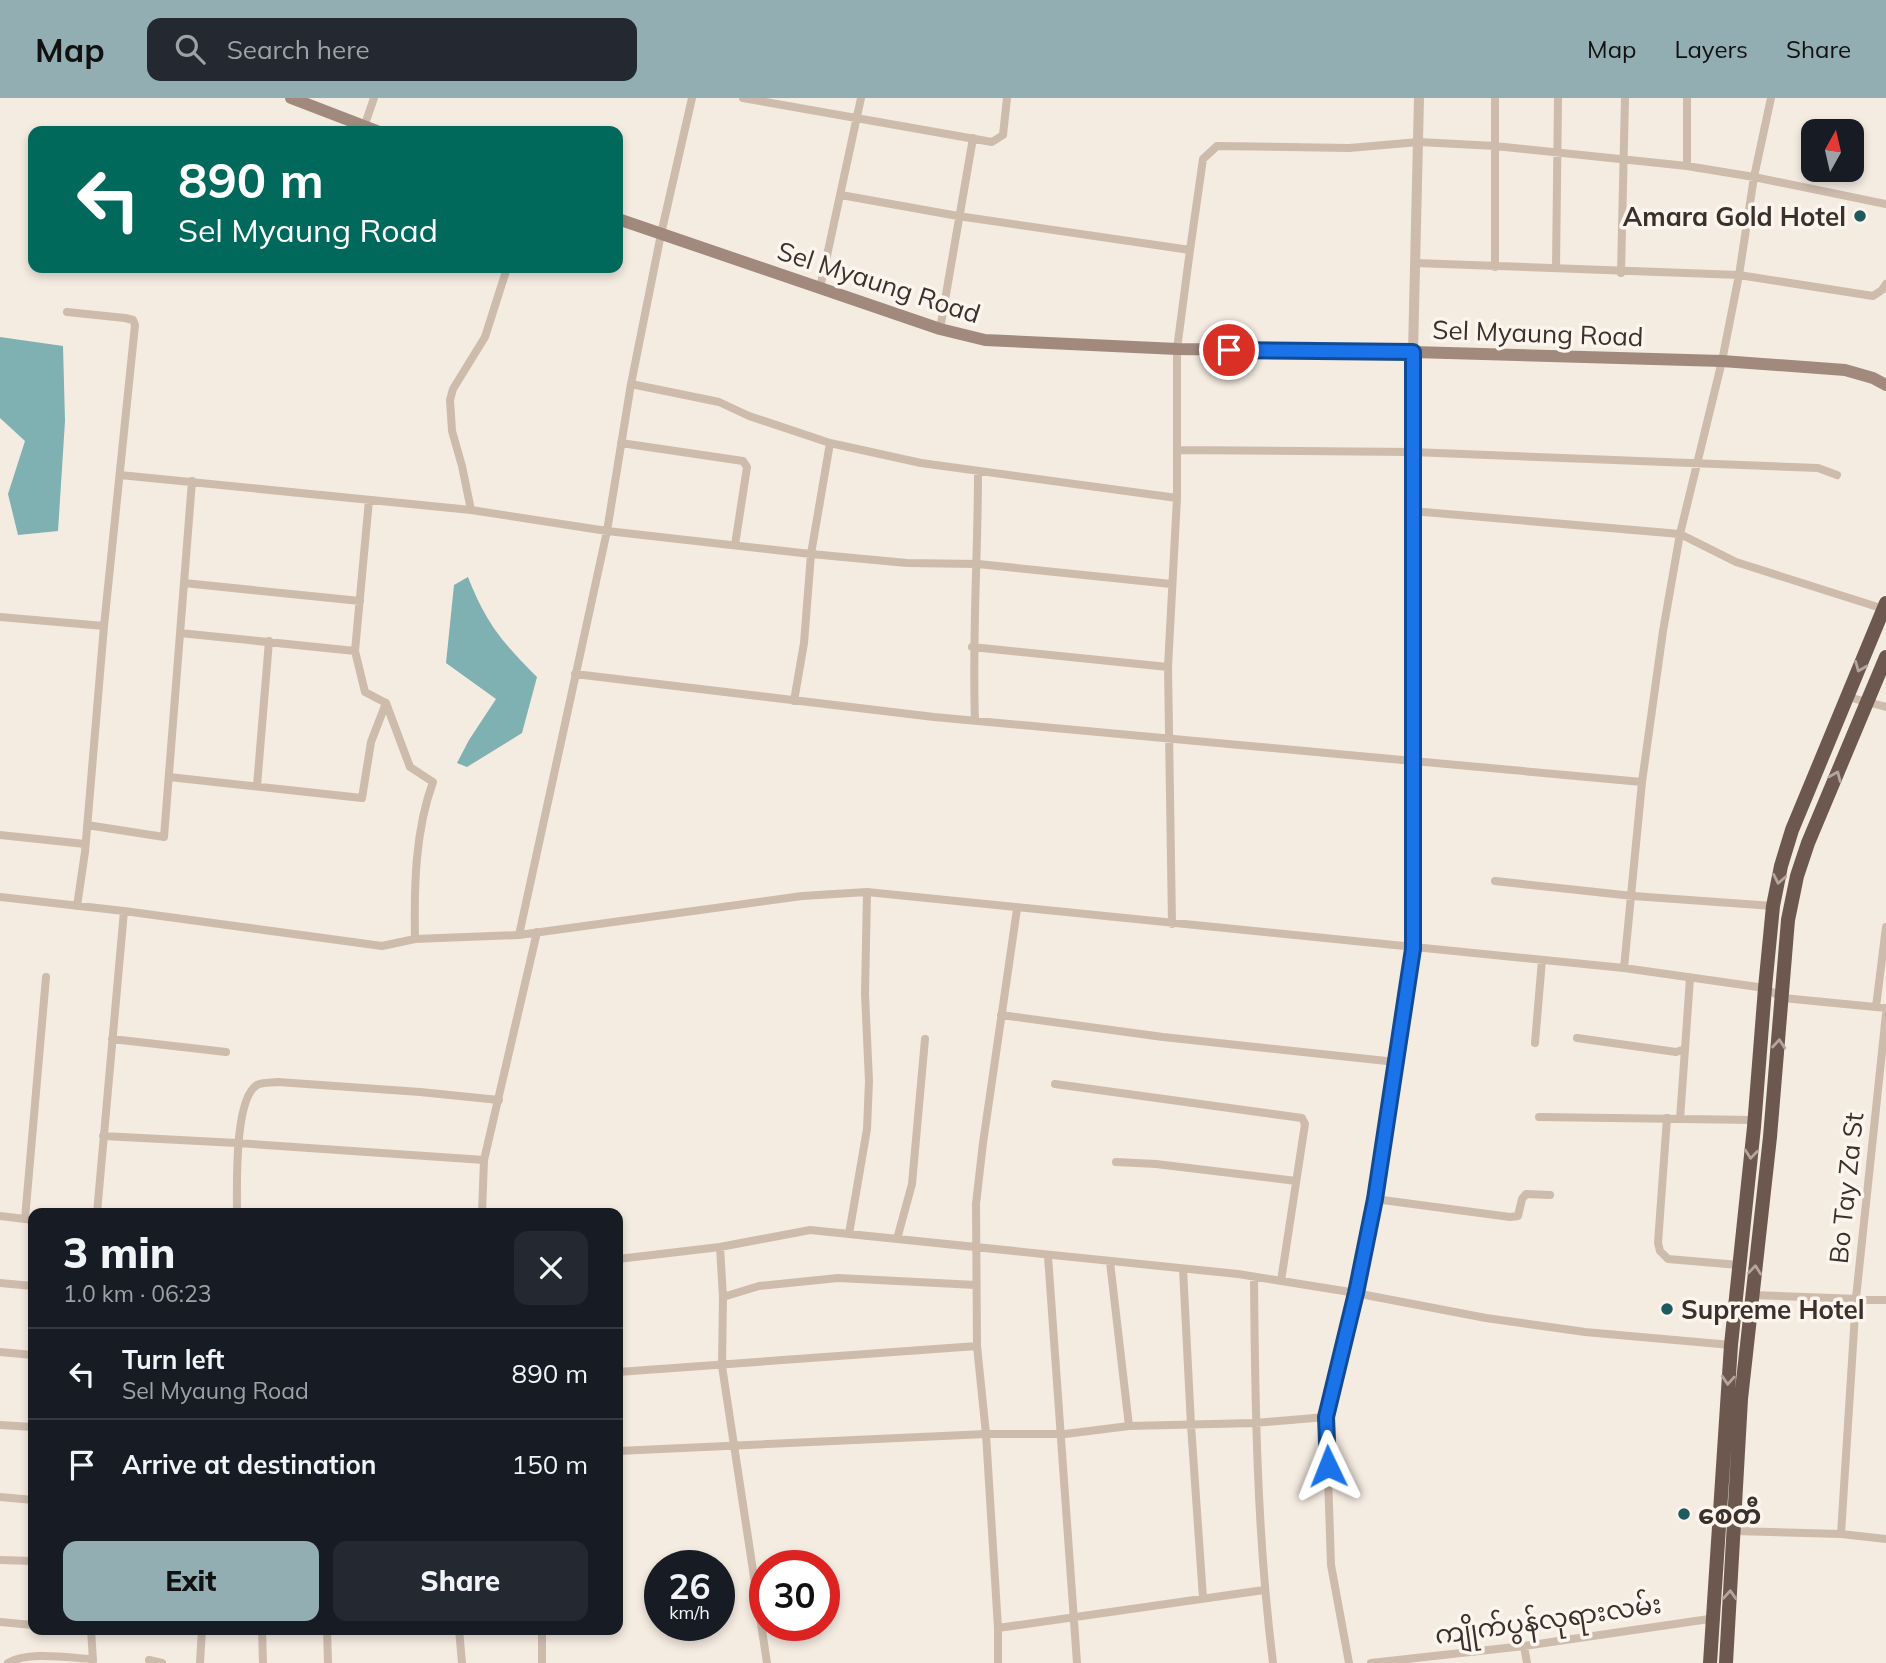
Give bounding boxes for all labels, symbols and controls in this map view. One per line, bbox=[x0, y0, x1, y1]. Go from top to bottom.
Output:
search box bbox=[147, 18, 637, 81]
text: Map bbox=[35, 29, 105, 70]
icon: search bbox=[171, 30, 209, 68]
text: Search here bbox=[227, 33, 370, 66]
text: Map bbox=[1587, 34, 1636, 64]
text: Layers bbox=[1674, 34, 1748, 64]
text: Share bbox=[1786, 34, 1851, 64]
north arrow bbox=[1801, 119, 1864, 182]
map controls bbox=[1801, 119, 1864, 182]
text: 890 m bbox=[178, 149, 324, 210]
icon: left bbox=[63, 154, 154, 245]
place label: Amara Gold Hotel bbox=[1623, 200, 1846, 233]
marker: Amara Gold Hotel bbox=[1852, 208, 1868, 224]
text: Sel Myaung Road bbox=[178, 210, 438, 250]
street label: Sel Myaung Road bbox=[773, 234, 985, 330]
street label: Sel Myaung Road bbox=[1432, 313, 1644, 353]
pin bbox=[1199, 320, 1259, 380]
icon: arrive bbox=[1210, 331, 1248, 369]
one-way arrow bbox=[1854, 659, 1868, 672]
one-way arrow bbox=[1828, 771, 1842, 784]
one-way arrow bbox=[1772, 873, 1787, 885]
one-way arrow bbox=[1771, 1038, 1786, 1050]
street label: Bo Tay Za St bbox=[1822, 1111, 1870, 1265]
one-way arrow bbox=[1744, 1148, 1759, 1159]
text: 3 min bbox=[63, 1226, 176, 1279]
button: close bbox=[514, 1231, 588, 1305]
one-way arrow bbox=[1747, 1265, 1762, 1276]
text: 1.0 km · 06:23 bbox=[63, 1279, 212, 1308]
place label: Supreme Hotel bbox=[1681, 1293, 1865, 1326]
marker: Supreme Hotel bbox=[1659, 1301, 1675, 1317]
text: Turn left bbox=[122, 1343, 224, 1376]
icon: left bbox=[63, 1355, 101, 1393]
text: 890 m bbox=[512, 1357, 588, 1390]
one-way arrow bbox=[1721, 1375, 1736, 1386]
text: Sel Myaung Road bbox=[122, 1376, 309, 1405]
position arrow bbox=[1291, 1429, 1365, 1503]
icon: arrive bbox=[63, 1446, 101, 1484]
text: Arrive at destination bbox=[122, 1448, 377, 1481]
text: 150 m bbox=[512, 1448, 588, 1481]
place label: စေတီ bbox=[1698, 1496, 1761, 1531]
marker: စေတီ bbox=[1676, 1506, 1692, 1522]
button: Exit bbox=[63, 1541, 319, 1621]
button: Share bbox=[333, 1541, 588, 1621]
speed limit sign: 30 bbox=[749, 1550, 840, 1641]
text: 26 bbox=[668, 1564, 711, 1608]
street label: ကျိုက်ပွန်လုရားလမ်း bbox=[1433, 1587, 1664, 1656]
one-way arrow bbox=[1722, 1589, 1737, 1600]
text: km/h bbox=[669, 1601, 710, 1624]

